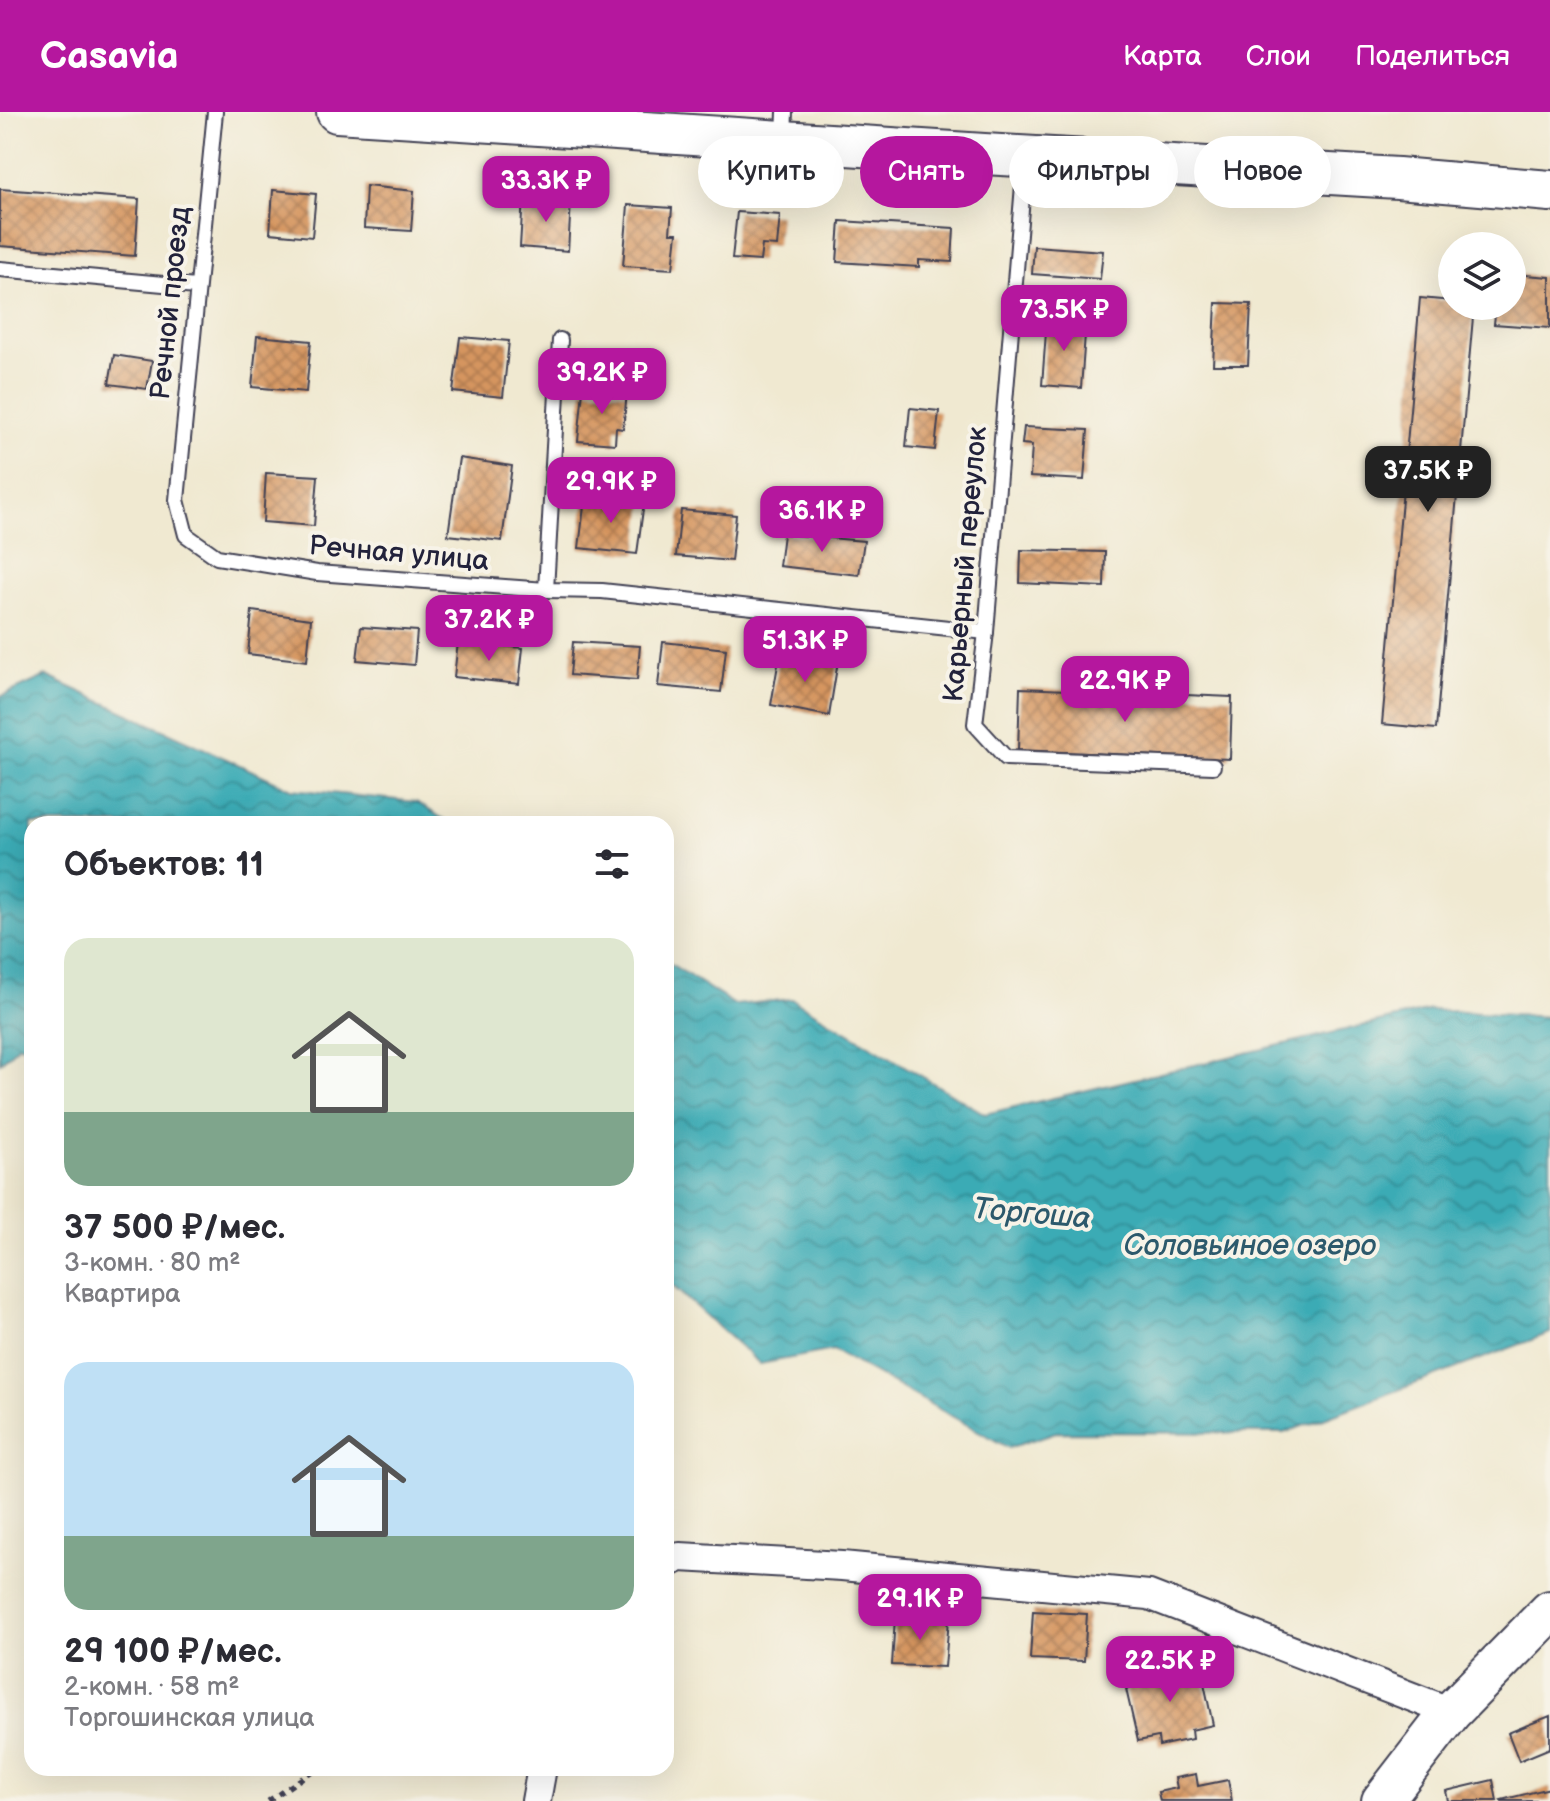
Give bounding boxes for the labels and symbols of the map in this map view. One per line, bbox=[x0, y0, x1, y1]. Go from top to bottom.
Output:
pin: 33.3K ₽ bbox=[472, 156, 620, 224]
street label: Речной проезд bbox=[144, 205, 197, 402]
pin: 73.5K ₽ bbox=[990, 285, 1138, 353]
pin: 39.2K ₽ bbox=[528, 348, 676, 416]
street label: Карьерный переулок bbox=[937, 425, 994, 703]
pin: 37.5K ₽ bbox=[1354, 446, 1502, 514]
pin: 29.9K ₽ bbox=[537, 457, 685, 525]
pin: 36.1K ₽ bbox=[748, 486, 896, 554]
street label: Речная улица bbox=[307, 529, 491, 578]
pin: 37.2K ₽ bbox=[415, 595, 563, 663]
pin: 51.3K ₽ bbox=[731, 616, 879, 684]
pin: 22.9K ₽ bbox=[1051, 656, 1199, 724]
water label: Торгоша bbox=[971, 1191, 1092, 1237]
water label: Соловьиное озеро bbox=[1124, 1228, 1377, 1264]
pin: 29.1K ₽ bbox=[846, 1574, 994, 1642]
pin: 22.5K ₽ bbox=[1096, 1636, 1244, 1704]

